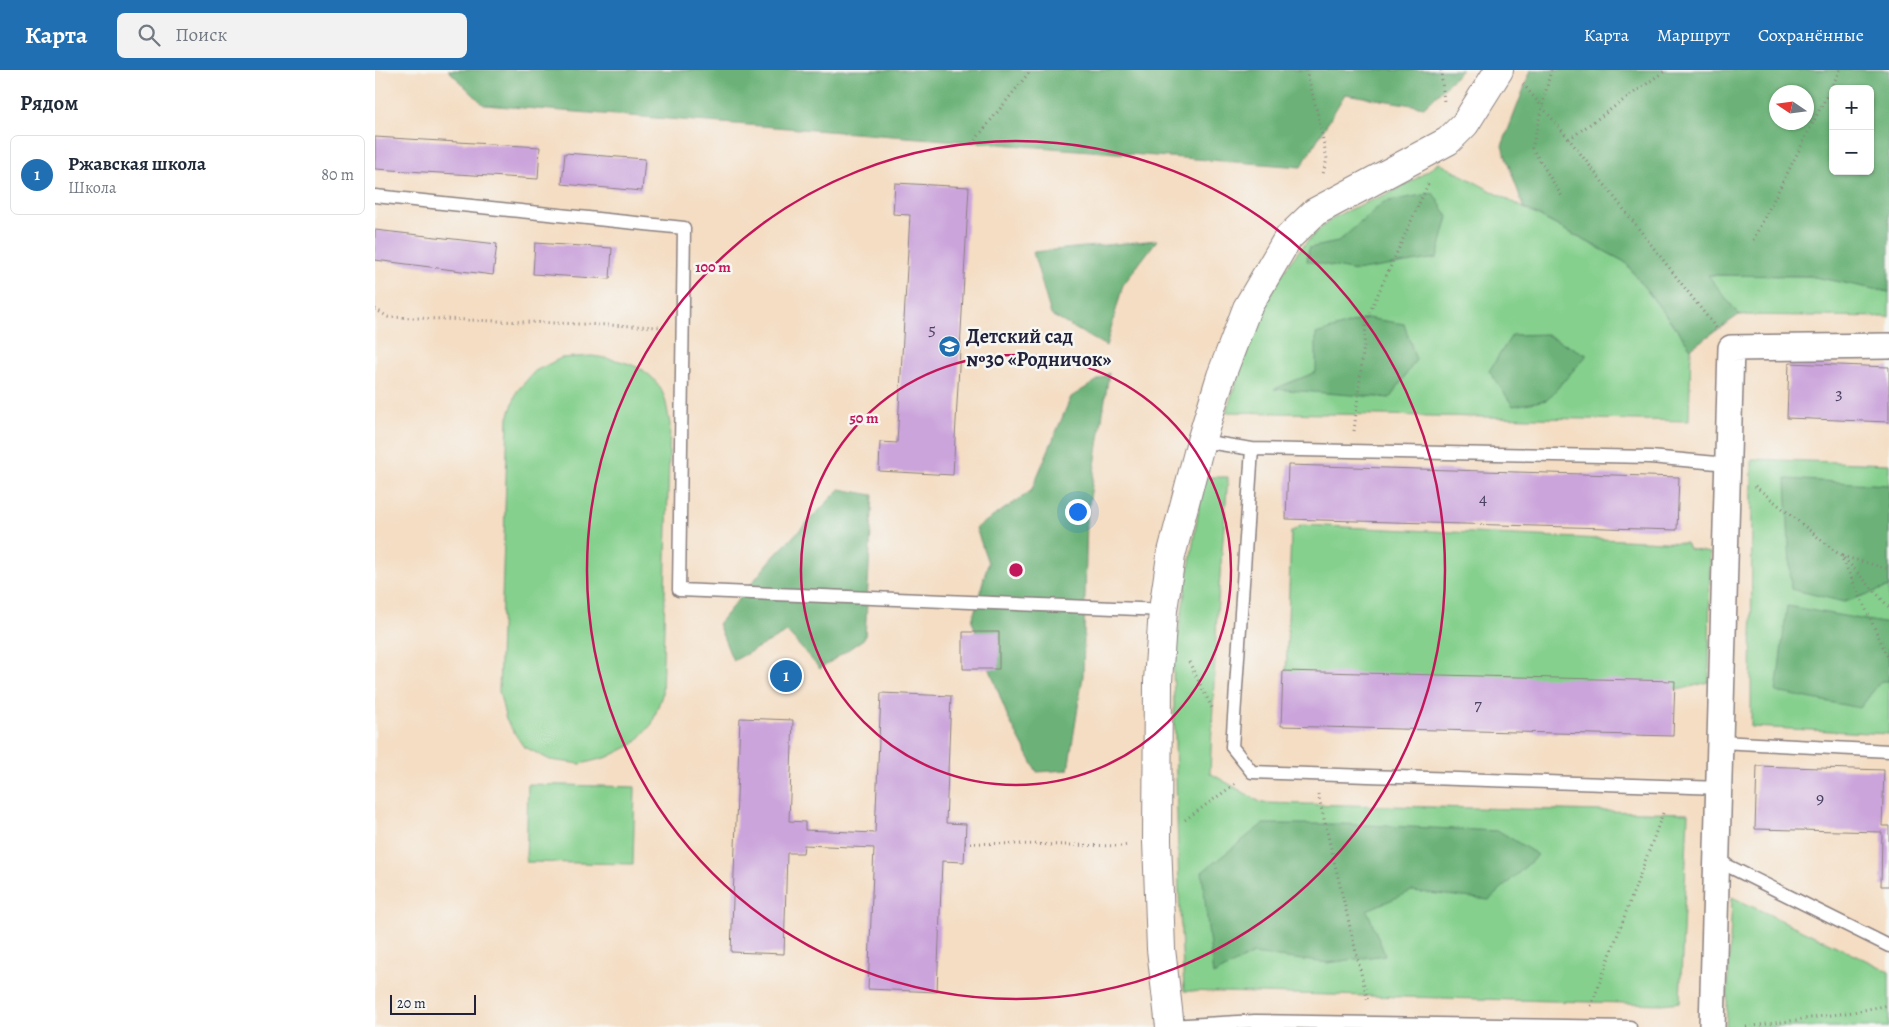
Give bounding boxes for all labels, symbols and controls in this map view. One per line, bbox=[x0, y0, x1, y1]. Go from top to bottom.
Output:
search box bbox=[117, 13, 467, 58]
text: Карта bbox=[25, 19, 87, 51]
icon: search bbox=[135, 21, 163, 49]
text: Поиск bbox=[175, 22, 227, 48]
text: Карта bbox=[1584, 23, 1629, 47]
text: Маршрут bbox=[1657, 23, 1730, 47]
text: Сохранённые bbox=[1758, 23, 1864, 47]
north arrow bbox=[1769, 85, 1814, 130]
map controls bbox=[1829, 85, 1874, 175]
button: + bbox=[1829, 85, 1874, 130]
text: Рядом bbox=[20, 89, 78, 117]
button: − bbox=[1829, 130, 1874, 175]
text: Ржавская школа bbox=[68, 151, 206, 177]
text: 1 bbox=[34, 164, 40, 186]
text: 80 m bbox=[321, 164, 354, 186]
text: Школа bbox=[68, 177, 116, 199]
text: 100 m bbox=[695, 257, 731, 277]
house number: 5 bbox=[928, 317, 936, 341]
place label: Детский сад №30 «Родничок» bbox=[966, 323, 1112, 373]
school or university icon: Детский сад №30 «Родничок» bbox=[938, 335, 962, 359]
house number: 3 bbox=[1835, 381, 1843, 405]
text: 50 m bbox=[849, 408, 879, 428]
house number: 4 bbox=[1479, 486, 1487, 510]
your location bbox=[1065, 499, 1091, 525]
centre of rings bbox=[1007, 561, 1025, 579]
pin: 1 bbox=[770, 657, 802, 695]
house number: 7 bbox=[1474, 692, 1482, 716]
house number: 9 bbox=[1816, 786, 1824, 810]
scale bar bbox=[390, 992, 476, 1015]
text: 20 m bbox=[397, 994, 426, 1013]

